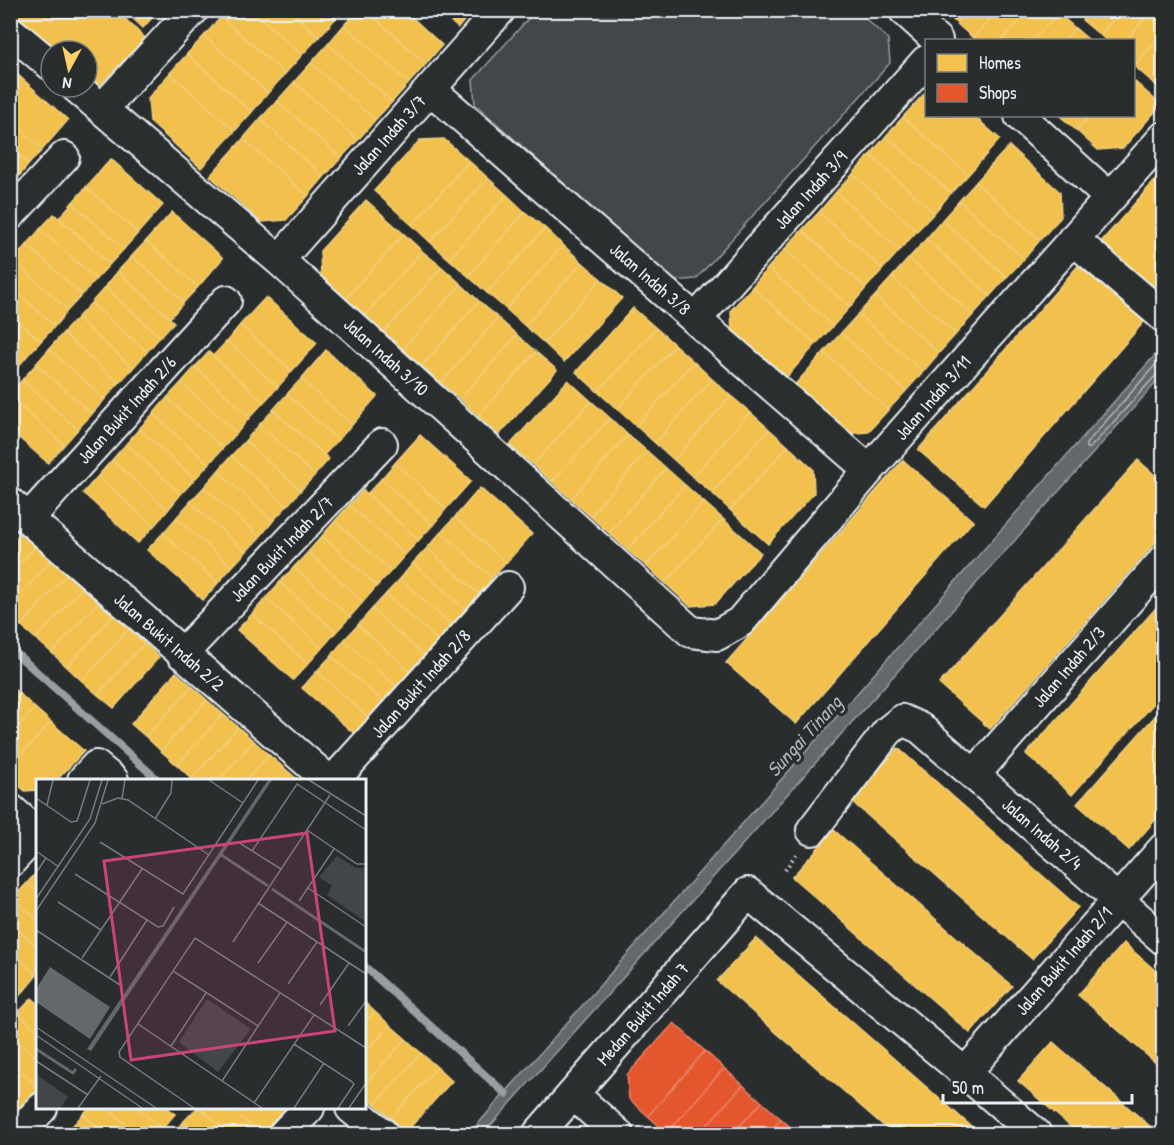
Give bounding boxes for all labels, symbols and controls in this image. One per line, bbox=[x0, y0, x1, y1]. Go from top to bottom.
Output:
north arrow bbox=[39, 39, 99, 99]
legend bbox=[925, 39, 1135, 117]
text: Homes bbox=[979, 50, 1021, 75]
text: N bbox=[61, 72, 73, 95]
text: Shops bbox=[979, 80, 1017, 105]
street label: Jalan Indah 3/7 bbox=[346, 89, 432, 180]
street label: Jalan Indah 3/9 bbox=[768, 144, 853, 235]
street label: Jalan Indah 3/8 bbox=[605, 237, 696, 321]
street label: Jalan Indah 3/10 bbox=[338, 312, 434, 401]
street label: Jalan Bukit Indah 2/6 bbox=[71, 350, 182, 469]
street label: Jalan Indah 3/11 bbox=[889, 350, 976, 445]
street label: Jalan Bukit Indah 2/7 bbox=[224, 490, 339, 607]
street label: Jalan Bukit Indah 2/2 bbox=[109, 587, 230, 697]
street label: Jalan Indah 2/3 bbox=[1026, 621, 1111, 713]
street label: Jalan Bukit Indah 2/8 bbox=[365, 624, 476, 743]
water label: Sungai Tinang bbox=[760, 688, 849, 783]
inset map bbox=[36, 779, 366, 1109]
street label: Jalan Indah 2/4 bbox=[997, 792, 1088, 876]
street label: Jalan Bukit Indah 2/1 bbox=[1009, 901, 1118, 1020]
street label: Medan Bukit Indah 7 bbox=[591, 957, 695, 1071]
scale bar bbox=[943, 1067, 1132, 1105]
text: 50 m bbox=[952, 1075, 984, 1100]

